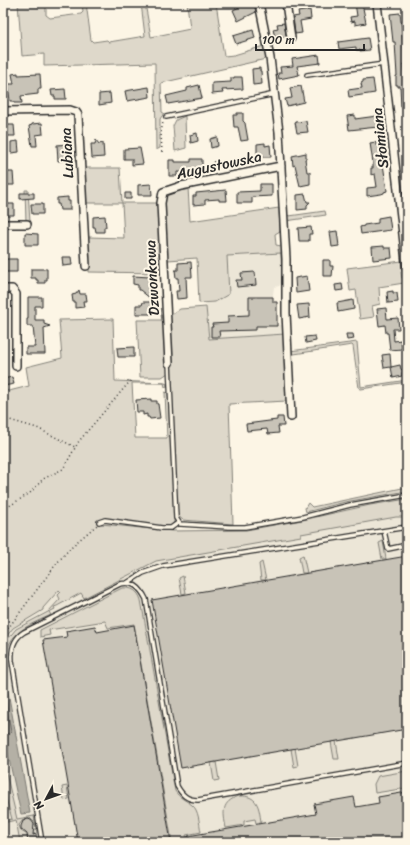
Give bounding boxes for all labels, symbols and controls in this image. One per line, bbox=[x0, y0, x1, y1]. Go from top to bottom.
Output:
scale bar bbox=[256, 26, 364, 52]
text: 100 m bbox=[262, 29, 295, 51]
street label: Słomiana bbox=[364, 106, 396, 170]
street label: Lubiana bbox=[53, 127, 81, 179]
street label: Augustowska bbox=[173, 143, 265, 187]
street label: Dzwonkowa bbox=[137, 239, 167, 316]
north arrow bbox=[26, 779, 66, 819]
text: N bbox=[29, 796, 49, 815]

